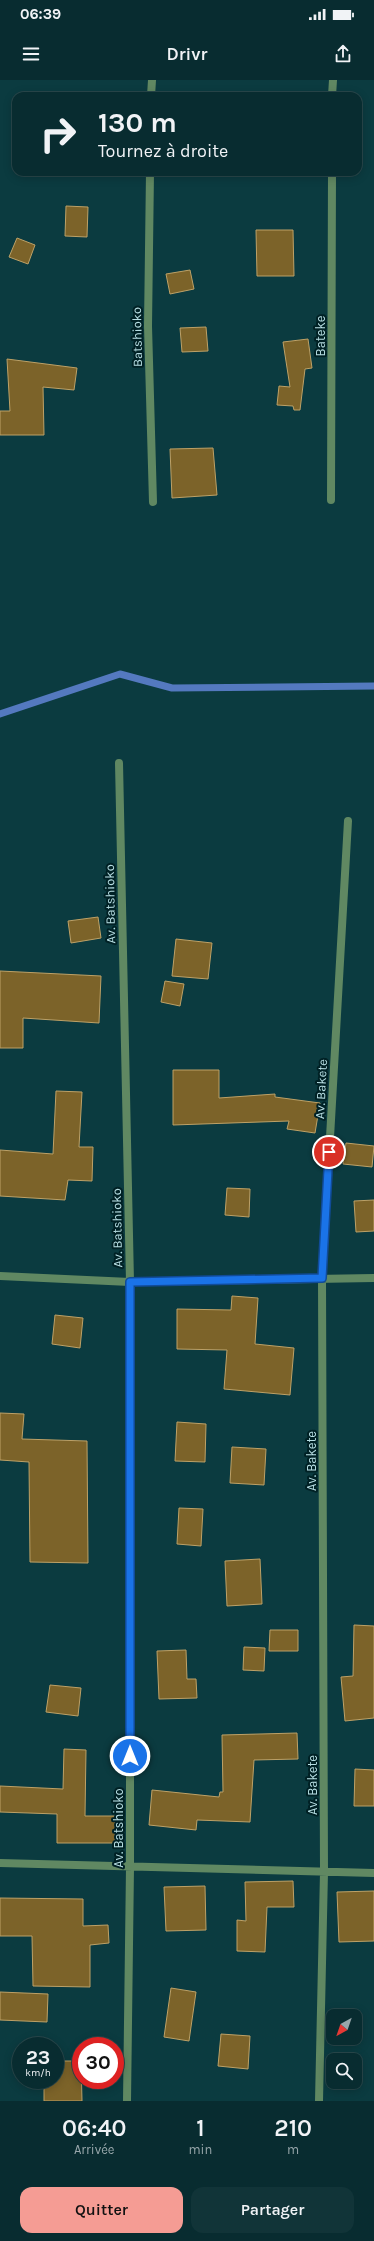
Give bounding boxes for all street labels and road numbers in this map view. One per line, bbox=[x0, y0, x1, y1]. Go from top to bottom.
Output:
street label: Batshioko bbox=[129, 307, 145, 367]
street label: Bateke bbox=[313, 315, 328, 356]
street label: Av. Batshioko bbox=[102, 864, 118, 944]
street label: Av. Bakete bbox=[312, 1058, 330, 1119]
street label: Av. Batshioko bbox=[109, 1188, 125, 1268]
street label: Av. Bakete bbox=[304, 1431, 319, 1491]
street label: Av. Bakete bbox=[305, 1755, 320, 1815]
street label: Av. Batshioko bbox=[111, 1788, 126, 1868]

